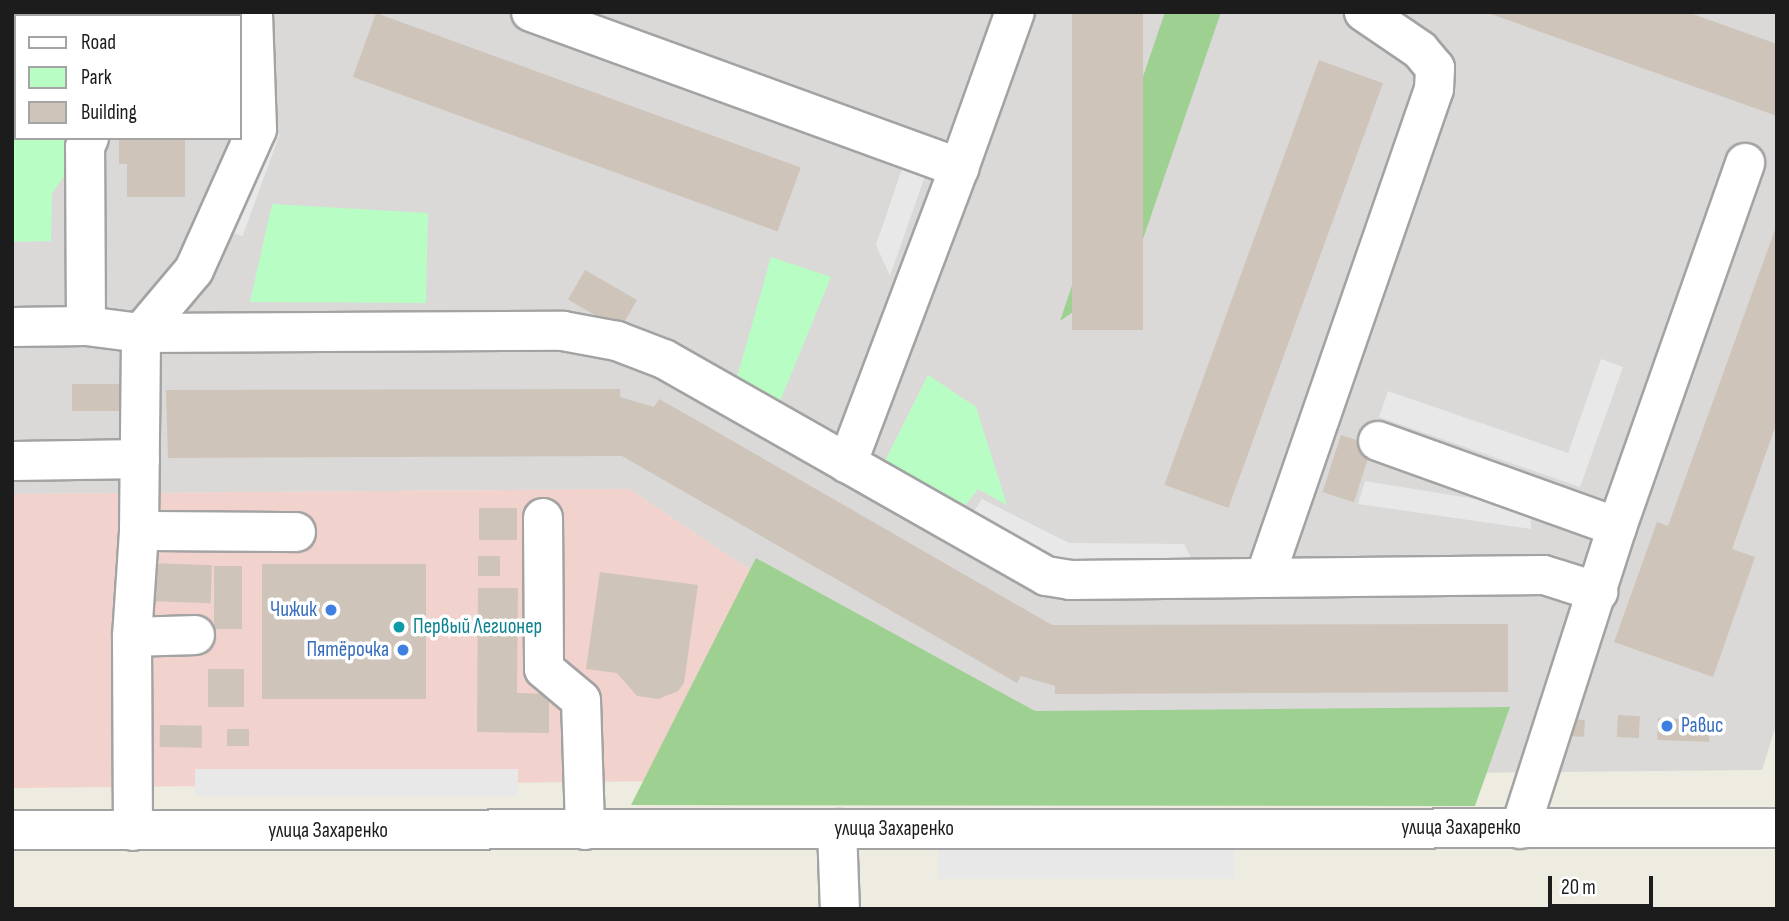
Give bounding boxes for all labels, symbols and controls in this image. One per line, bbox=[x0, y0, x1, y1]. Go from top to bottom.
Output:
legend bbox=[14, 14, 242, 140]
text: Road bbox=[81, 30, 116, 55]
text: Park bbox=[81, 65, 112, 90]
text: Building bbox=[81, 100, 137, 125]
place label: Чижик bbox=[270, 597, 317, 623]
marker: Чижик bbox=[323, 602, 339, 618]
place label: Первый Легионер bbox=[413, 614, 542, 640]
marker: Первый Легионер bbox=[391, 619, 407, 635]
place label: Пятёрочка bbox=[306, 637, 389, 663]
marker: Пятёрочка bbox=[395, 642, 411, 658]
place label: Равис bbox=[1681, 713, 1724, 739]
marker: Равис bbox=[1659, 718, 1675, 734]
street label: улица Захаренко bbox=[1401, 815, 1521, 841]
street label: улица Захаренко bbox=[834, 816, 954, 842]
street label: улица Захаренко bbox=[268, 818, 388, 844]
scale bar bbox=[1551, 862, 1656, 906]
text: 20 m bbox=[1561, 875, 1596, 900]

